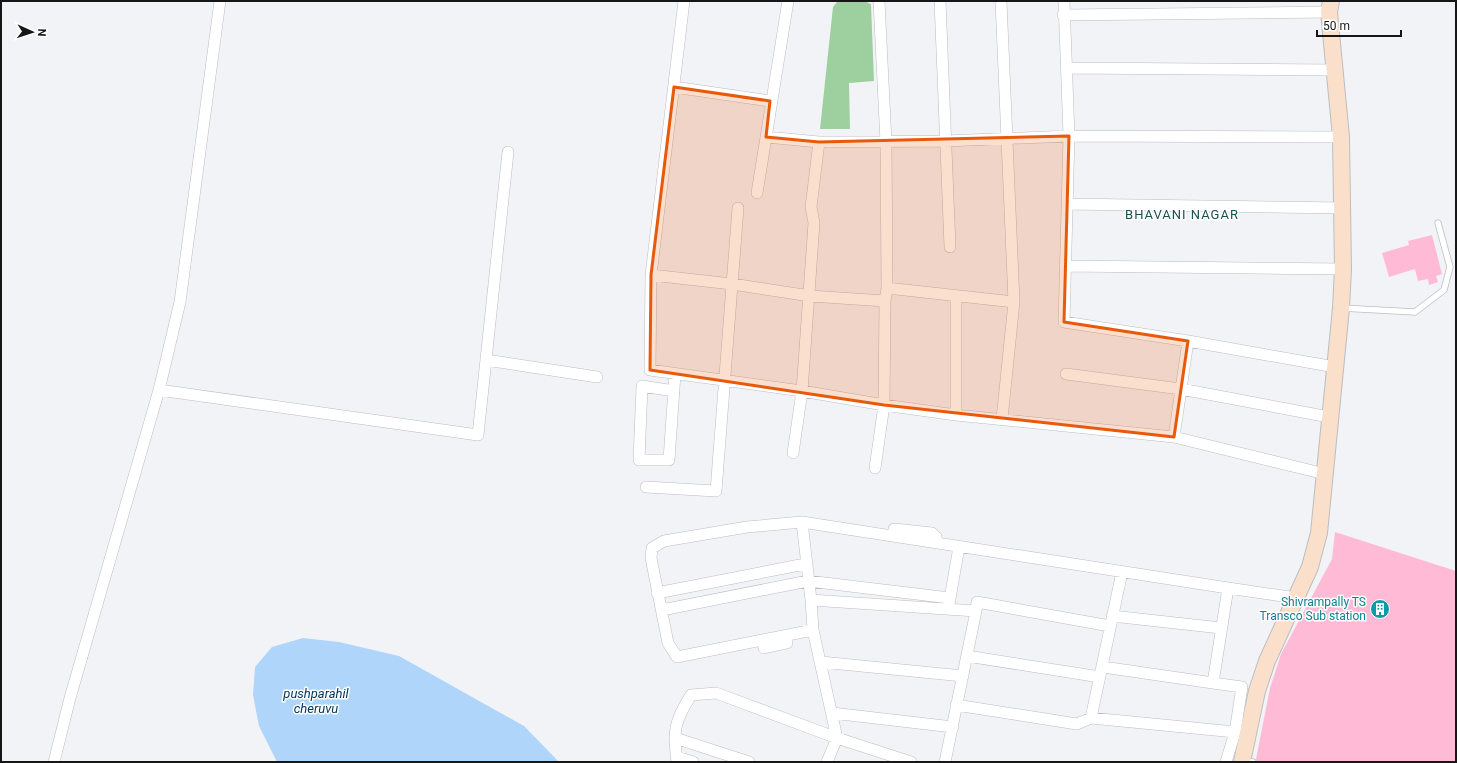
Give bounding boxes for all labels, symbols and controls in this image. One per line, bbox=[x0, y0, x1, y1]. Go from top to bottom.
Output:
north arrow bbox=[12, 12, 52, 52]
scale bar bbox=[1317, 12, 1401, 38]
text: 50 m bbox=[1323, 19, 1350, 33]
text: N bbox=[35, 28, 48, 37]
district label: BHAVANI NAGAR bbox=[1125, 207, 1239, 222]
place label: Shivrampally TS Transco Sub station bbox=[1260, 595, 1366, 623]
building icon: Shivrampally TS Transco Sub station bbox=[1369, 598, 1391, 620]
water label: pushparahil cheruvu bbox=[282, 686, 350, 716]

